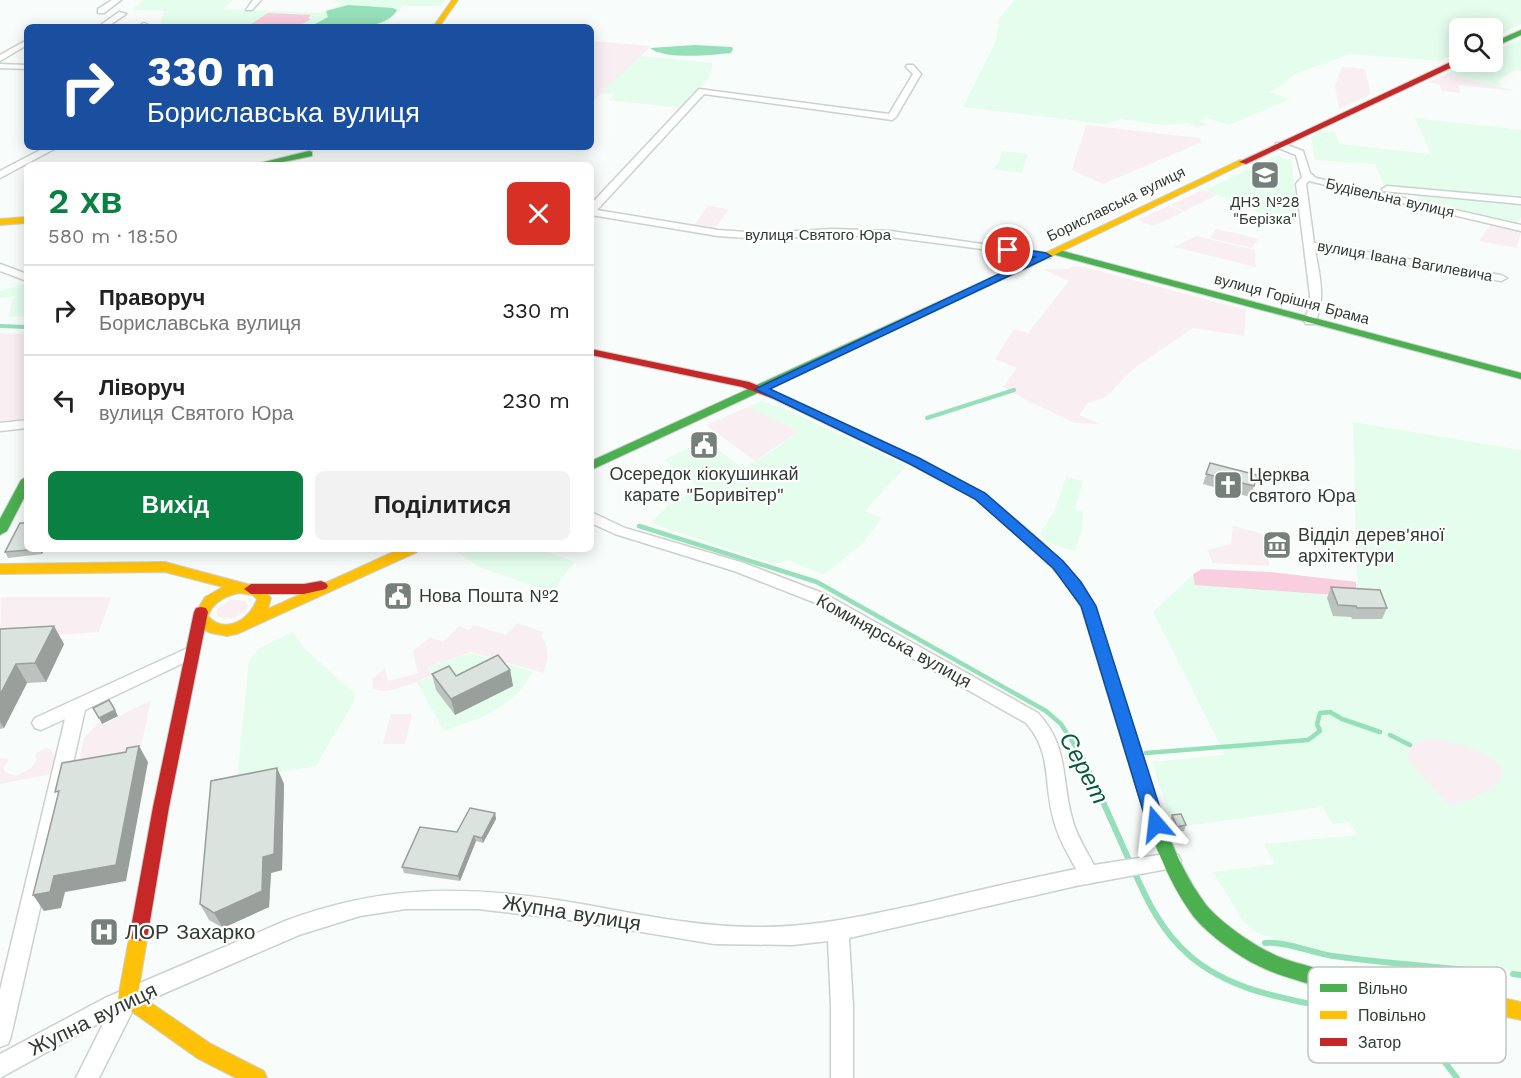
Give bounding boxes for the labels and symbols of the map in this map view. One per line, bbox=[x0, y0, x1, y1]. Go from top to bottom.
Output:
school or university icon: ДНЗ №28 "Берізка" bbox=[1249, 159, 1281, 191]
street label: Бориславська вулиця bbox=[1044, 163, 1188, 245]
street label: Будівельна вулиця bbox=[1324, 174, 1456, 222]
place label: ДНЗ №28 "Берізка" bbox=[1230, 193, 1300, 228]
pin bbox=[982, 224, 1033, 275]
street label: вулиця Святого Юра bbox=[745, 226, 892, 244]
street label: вулиця Івана Вагилевича bbox=[1316, 237, 1495, 285]
street label: вулиця Горішня Брама bbox=[1213, 270, 1372, 329]
public building icon: Осередок кіокушинкай карате "Боривітер" bbox=[688, 429, 720, 461]
place label: Осередок кіокушинкай карате "Боривітер" bbox=[610, 463, 798, 505]
place label: Церква святого Юра bbox=[1249, 464, 1357, 506]
church icon: Церква святого Юра bbox=[1212, 469, 1244, 501]
place label: Відділ дерев'яної архітектури bbox=[1298, 524, 1445, 566]
museum icon: Відділ дерев'яної архітектури bbox=[1261, 529, 1293, 561]
public building icon: Нова Пошта №2 bbox=[382, 580, 414, 612]
place label: Нова Пошта №2 bbox=[419, 585, 559, 606]
street label: Коминярська вулиця bbox=[813, 589, 975, 692]
water label: Серет bbox=[1054, 727, 1114, 809]
position arrow bbox=[1124, 792, 1188, 856]
street label: Жупна вулиця bbox=[501, 889, 643, 936]
hospital icon: ЛОР Захарко bbox=[88, 916, 120, 948]
place label: ЛОР Захарко bbox=[125, 919, 255, 944]
legend bbox=[1308, 967, 1506, 1063]
street label: Жупна вулиця bbox=[25, 977, 161, 1060]
text: Вільно bbox=[1358, 979, 1408, 998]
text: Повільно bbox=[1358, 1006, 1426, 1025]
text: Затор bbox=[1358, 1033, 1401, 1052]

